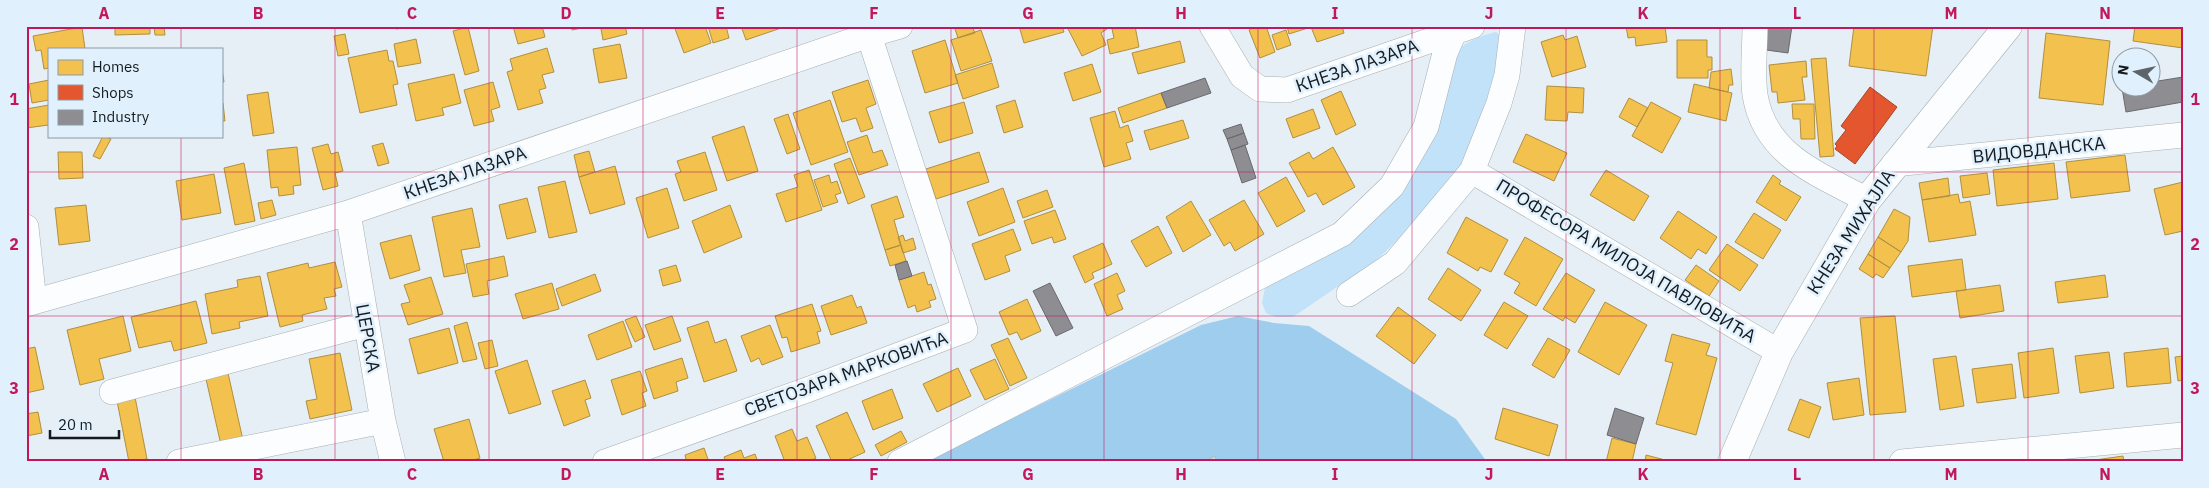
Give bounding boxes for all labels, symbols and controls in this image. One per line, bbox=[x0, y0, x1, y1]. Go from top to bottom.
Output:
text: A bbox=[99, 3, 110, 23]
text: B bbox=[253, 3, 264, 23]
text: C bbox=[407, 3, 417, 23]
text: D bbox=[560, 3, 572, 23]
text: E bbox=[715, 3, 725, 23]
text: F bbox=[869, 3, 879, 23]
text: G bbox=[1022, 3, 1034, 23]
text: H bbox=[1175, 3, 1187, 23]
text: I bbox=[1332, 3, 1339, 23]
text: J bbox=[1485, 3, 1493, 23]
text: K bbox=[1637, 3, 1649, 23]
text: L bbox=[1793, 3, 1801, 23]
text: M bbox=[1944, 3, 1958, 23]
text: N bbox=[2099, 3, 2111, 23]
street label: КНЕЗА ЛАЗАРА bbox=[1292, 34, 1422, 97]
legend bbox=[48, 48, 222, 138]
north arrow bbox=[2112, 48, 2162, 98]
text: Homes bbox=[92, 57, 140, 76]
text: N bbox=[2113, 64, 2133, 76]
text: Shops bbox=[92, 83, 134, 102]
text: 1 bbox=[9, 89, 19, 109]
text: 1 bbox=[2190, 89, 2200, 109]
text: Industry bbox=[92, 107, 150, 126]
street label: ВИДОВДАНСКА bbox=[1971, 131, 2107, 168]
street label: КНЕЗА ЛАЗАРА bbox=[400, 141, 530, 204]
street label: КНЕЗА МИХАЈЛА bbox=[1802, 165, 1900, 298]
street label: ПРОФЕСОРА МИЛОЈА ПАВЛОВИЋА bbox=[1492, 174, 1761, 348]
text: 2 bbox=[9, 234, 19, 254]
text: 2 bbox=[2190, 234, 2200, 254]
street label: ЦЕРСКА bbox=[351, 302, 386, 374]
street label: СВЕТОЗАРА МАРКОВИЋА bbox=[741, 326, 951, 421]
text: 3 bbox=[9, 378, 19, 398]
text: 3 bbox=[2190, 378, 2200, 398]
scale bar bbox=[50, 408, 119, 440]
text: 20 m bbox=[58, 415, 93, 434]
text: A bbox=[99, 464, 110, 484]
text: B bbox=[253, 464, 264, 484]
text: C bbox=[407, 464, 417, 484]
text: D bbox=[560, 464, 572, 484]
text: E bbox=[715, 464, 725, 484]
text: F bbox=[869, 464, 879, 484]
text: G bbox=[1022, 464, 1034, 484]
text: H bbox=[1175, 464, 1187, 484]
text: I bbox=[1332, 464, 1339, 484]
text: J bbox=[1485, 464, 1493, 484]
text: K bbox=[1637, 464, 1649, 484]
text: L bbox=[1793, 464, 1801, 484]
text: M bbox=[1944, 464, 1958, 484]
text: N bbox=[2099, 464, 2111, 484]

